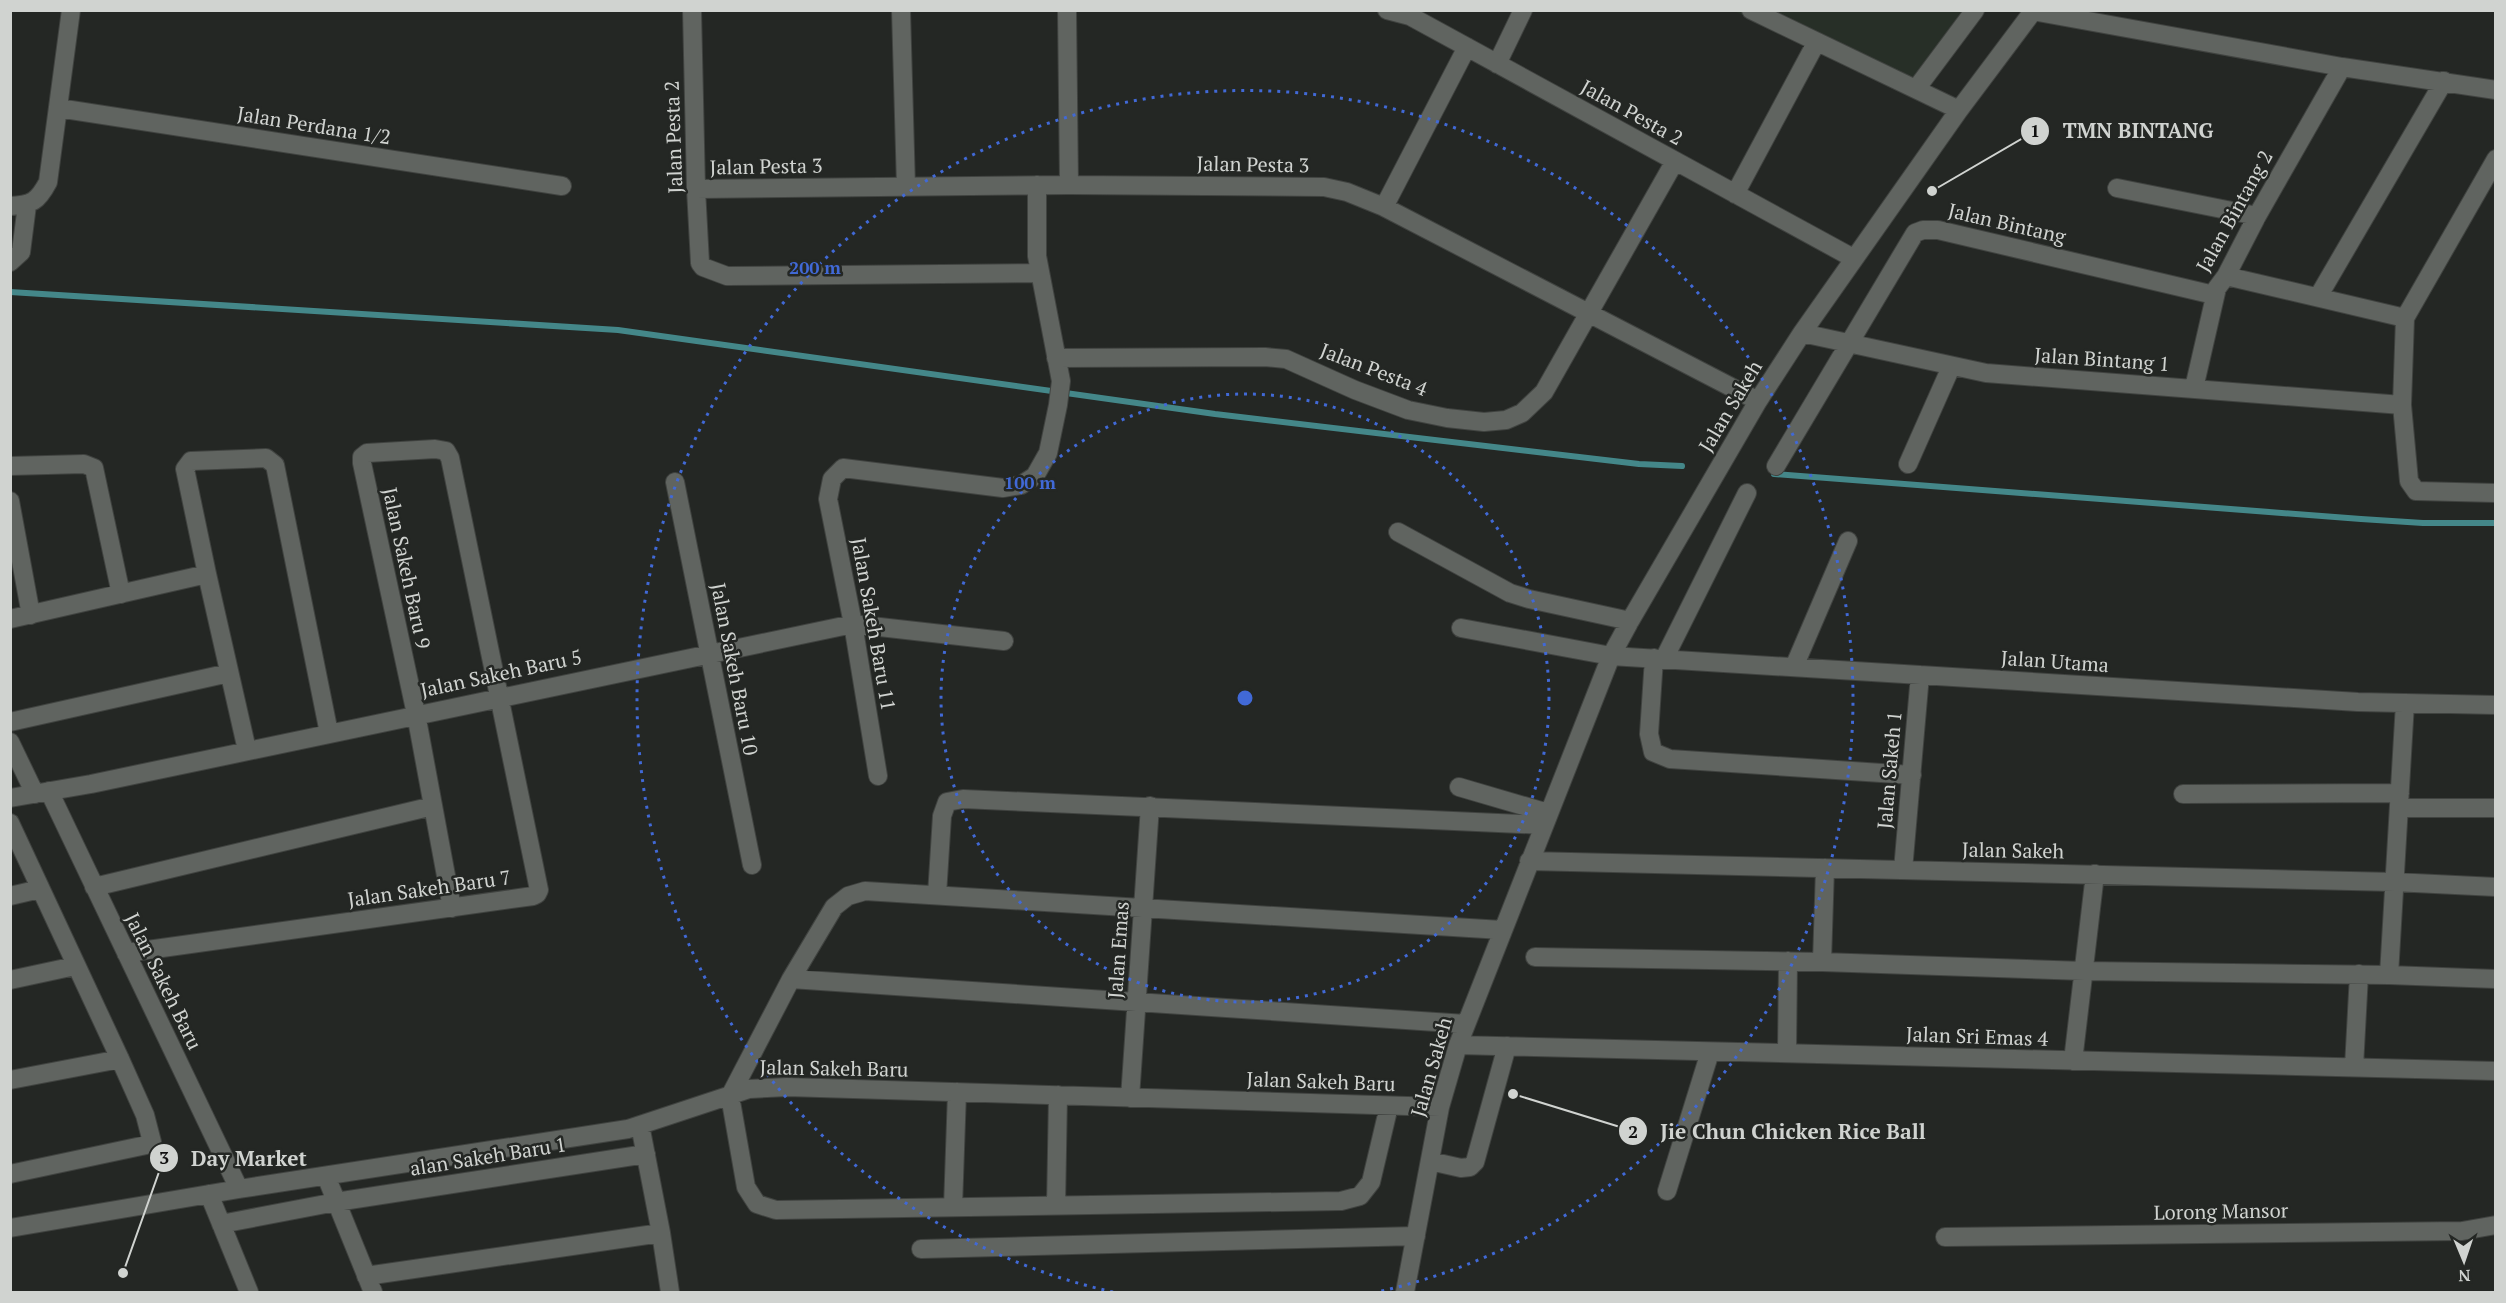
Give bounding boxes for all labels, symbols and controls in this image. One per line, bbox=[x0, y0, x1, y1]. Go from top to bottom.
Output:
street label: Jalan Pesta 2 bbox=[1576, 73, 1688, 151]
street label: Jalan Pesta 2 bbox=[658, 80, 688, 194]
street label: Jalan Perdana 1/2 bbox=[235, 100, 393, 150]
callout: TMN BINTANG bbox=[2020, 112, 2225, 151]
text: TMN BINTANG bbox=[2063, 116, 2213, 144]
text: 1 bbox=[2030, 118, 2040, 142]
street label: Jalan Bintang 2 bbox=[2189, 145, 2279, 277]
street label: Jalan Pesta 3 bbox=[1196, 150, 1310, 178]
street label: Jalan Pesta 3 bbox=[709, 152, 823, 180]
street label: Jalan Bintang bbox=[1946, 196, 2069, 250]
text: 200 m bbox=[789, 255, 841, 279]
street label: Jalan Pesta 4 bbox=[1316, 336, 1432, 402]
street label: Jalan Bintang 1 bbox=[2034, 341, 2170, 377]
street label: Jalan Sakeh bbox=[1692, 355, 1768, 457]
text: 100 m bbox=[1004, 470, 1056, 494]
street label: Jalan Sakeh Baru 9 bbox=[377, 485, 437, 651]
street label: Jalan Sakeh Baru 11 bbox=[846, 535, 902, 713]
street label: Jalan Sakeh Baru 10 bbox=[705, 580, 765, 758]
street label: Jalan Sakeh Baru 5 bbox=[418, 643, 584, 703]
street label: Jalan Utama bbox=[2000, 644, 2110, 678]
centre of rings bbox=[1235, 688, 1255, 708]
street label: Jalan Sakeh 1 bbox=[1870, 710, 1908, 830]
street label: Jalan Sakeh bbox=[1962, 836, 2065, 864]
street label: Jalan Sakeh Baru 7 bbox=[346, 863, 512, 913]
street label: Jalan Emas bbox=[1101, 900, 1135, 1000]
street label: Jalan Sakeh Baru bbox=[119, 908, 209, 1054]
street label: Jalan Sakeh bbox=[1404, 1014, 1458, 1120]
street label: Jalan Sri Emas 4 bbox=[1905, 1020, 2049, 1052]
street label: Jalan Sakeh Baru bbox=[759, 1053, 909, 1083]
street label: Jalan Sakeh Baru bbox=[1246, 1065, 1396, 1097]
callout: Jie Chun Chicken Rice Ball bbox=[1618, 1112, 1938, 1151]
text: Jie Chun Chicken Rice Ball bbox=[1660, 1117, 1926, 1145]
text: 2 bbox=[1628, 1119, 1638, 1143]
street label: alan Sakeh Baru 1 bbox=[408, 1130, 568, 1182]
callout: Day Market bbox=[149, 1139, 319, 1178]
text: Day Market bbox=[191, 1144, 308, 1172]
text: 3 bbox=[159, 1145, 169, 1169]
street label: Lorong Mansor bbox=[2153, 1196, 2289, 1226]
north arrow bbox=[2434, 1231, 2494, 1291]
text: N bbox=[2458, 1265, 2471, 1287]

